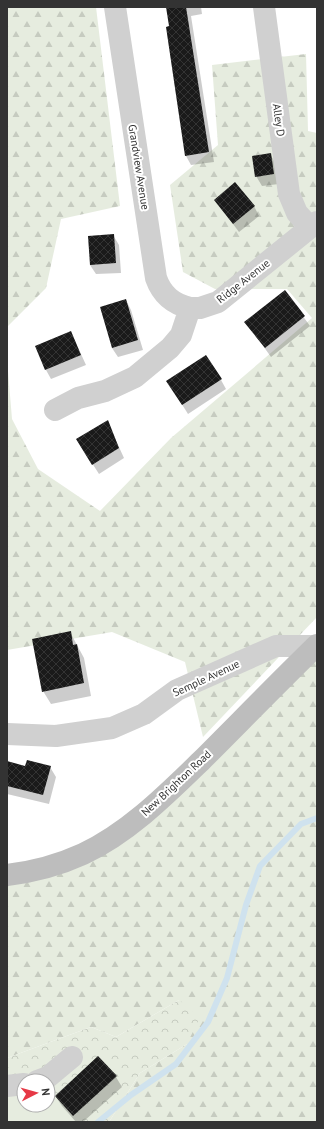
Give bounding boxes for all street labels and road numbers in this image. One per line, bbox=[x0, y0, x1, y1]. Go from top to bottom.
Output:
street label: Alley D bbox=[270, 103, 288, 137]
street label: Grandview Avenue bbox=[125, 123, 153, 211]
street label: Ridge Avenue bbox=[214, 256, 273, 306]
street label: Semple Avenue bbox=[170, 656, 242, 700]
street label: New Brighton Road bbox=[138, 747, 214, 819]

